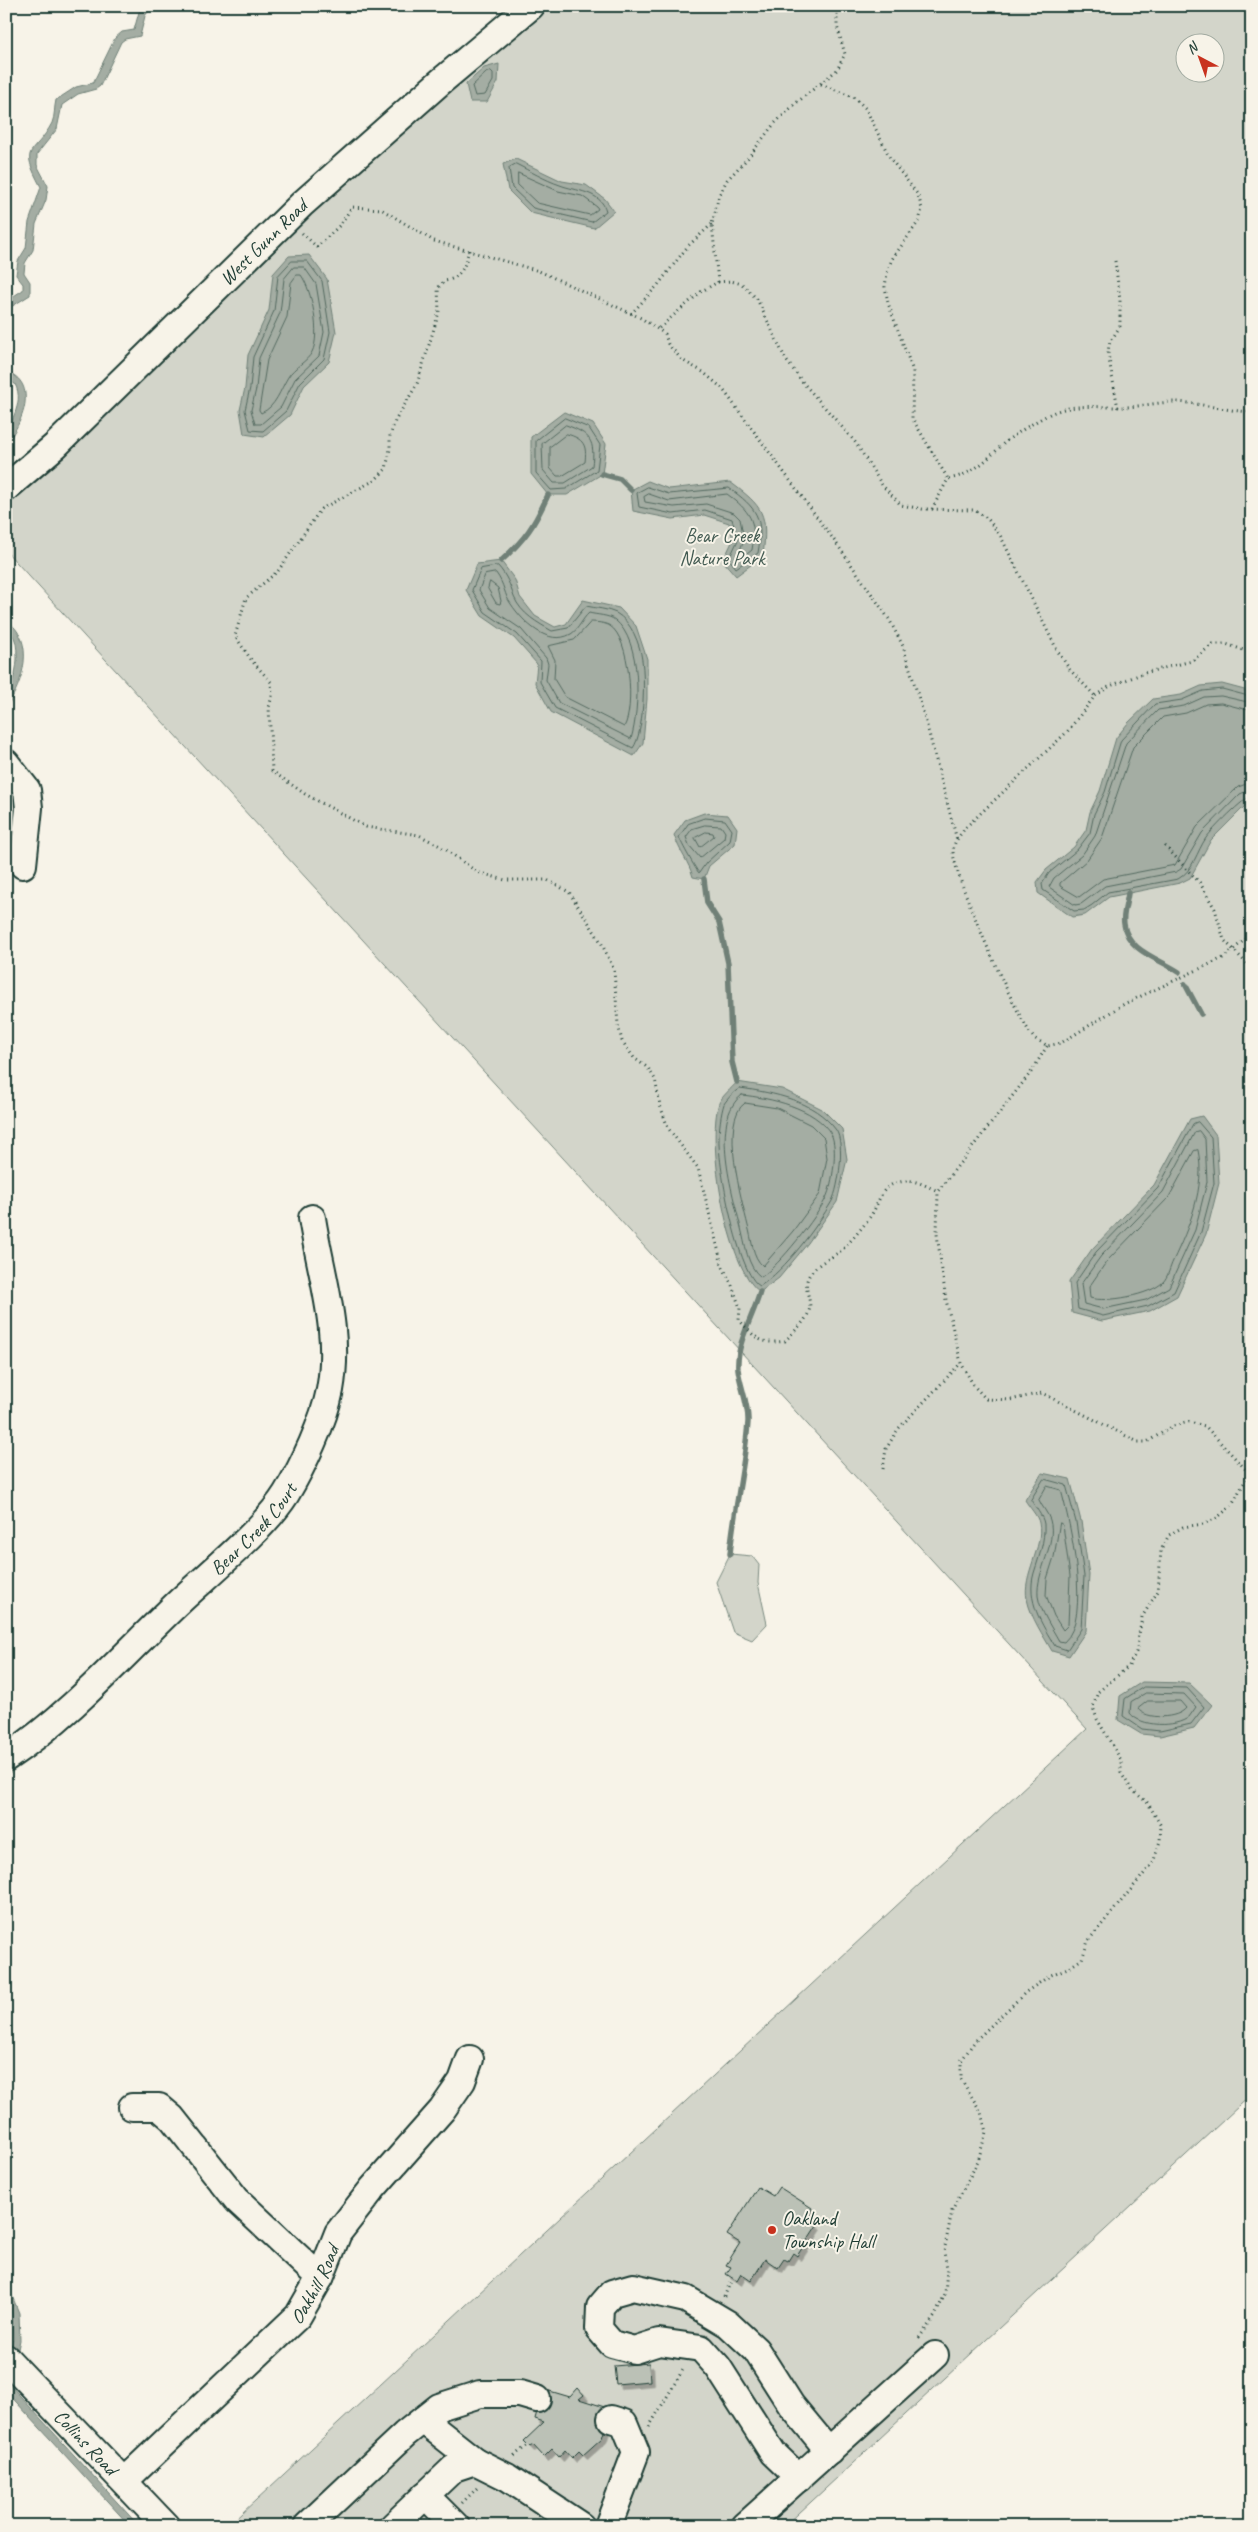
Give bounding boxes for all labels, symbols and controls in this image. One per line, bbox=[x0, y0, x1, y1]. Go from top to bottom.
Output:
north arrow bbox=[1176, 32, 1226, 82]
text: N bbox=[1183, 38, 1202, 58]
street label: West Gunn Road bbox=[214, 192, 315, 291]
park label: Bear Creek Nature Park bbox=[680, 523, 766, 571]
street label: Bear Creek Court bbox=[205, 1477, 304, 1581]
place label: Oakland Township Hall bbox=[782, 2206, 878, 2254]
marker: Oakland Township Hall bbox=[766, 2224, 778, 2236]
street label: Oakhill Road bbox=[285, 2239, 346, 2330]
street label: Collins Road bbox=[48, 2404, 125, 2483]

